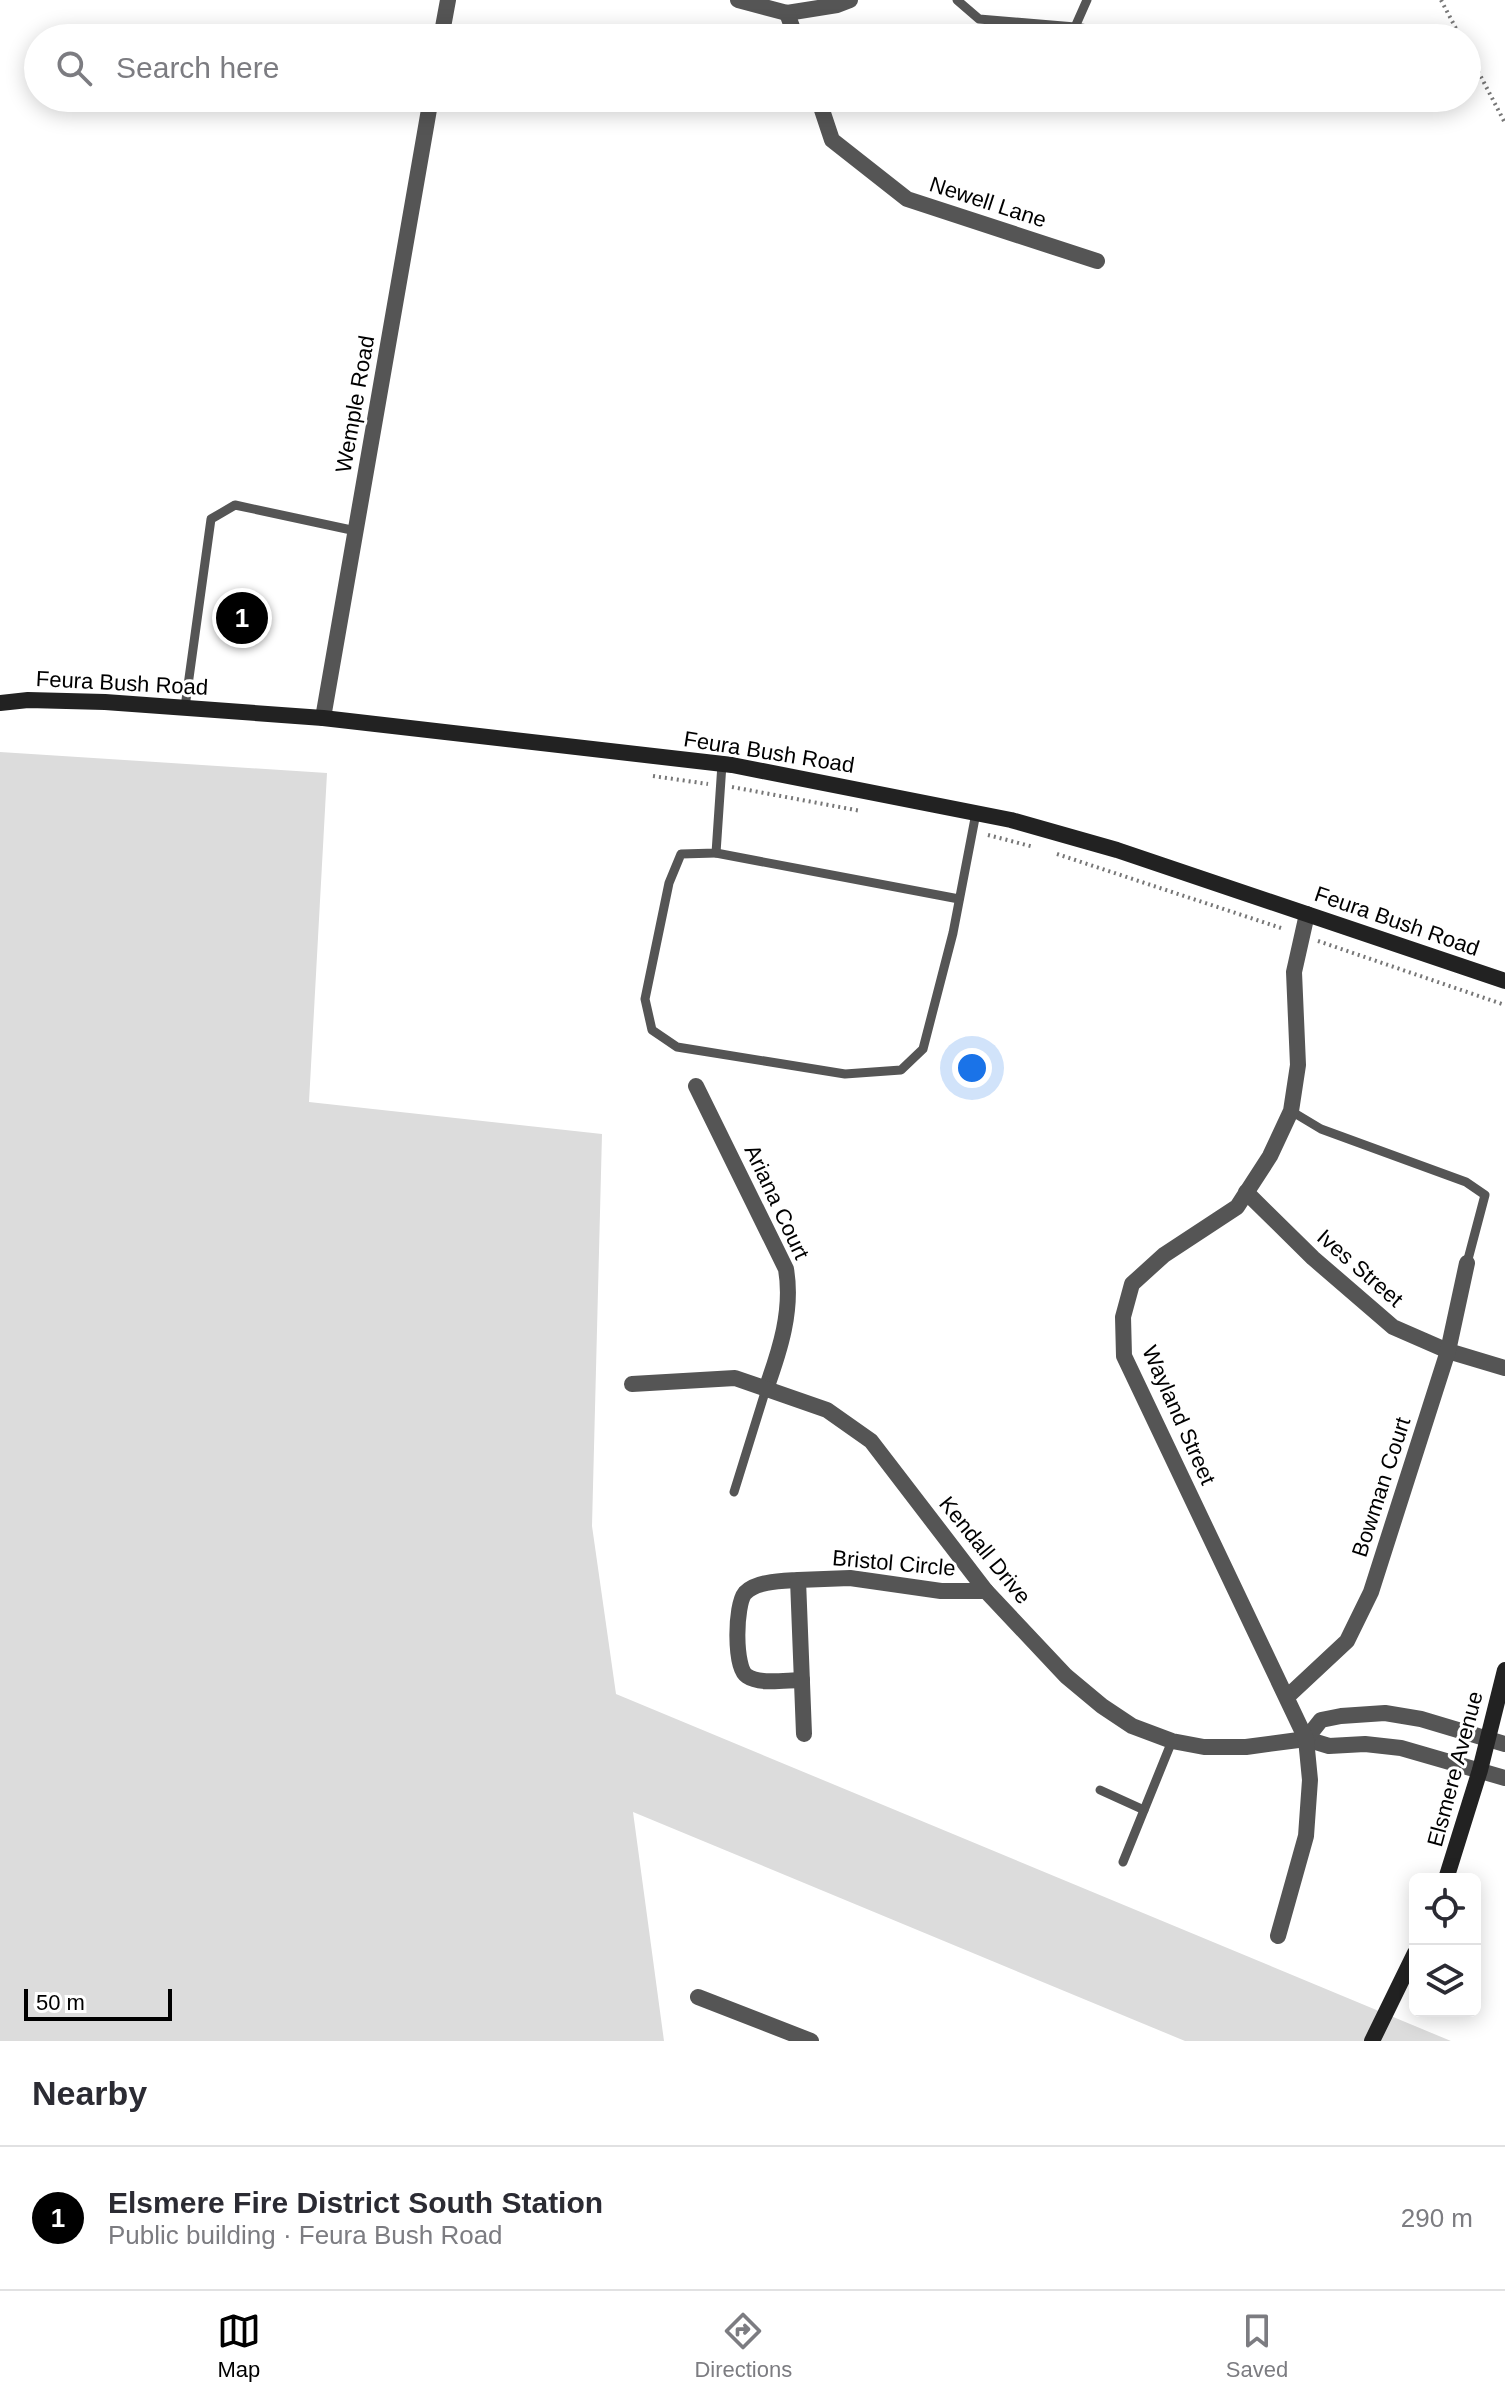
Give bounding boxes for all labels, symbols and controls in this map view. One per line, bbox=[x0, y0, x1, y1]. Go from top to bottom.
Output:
search box bbox=[24, 24, 1481, 112]
icon: search bbox=[52, 46, 96, 90]
text: Search here bbox=[116, 51, 279, 84]
street label: Newell Lane bbox=[927, 171, 1049, 233]
street label: Wemple Road bbox=[331, 333, 379, 475]
pin: 1 bbox=[216, 588, 268, 648]
street label: Feura Bush Road bbox=[35, 666, 209, 700]
street label: Feura Bush Road bbox=[682, 726, 856, 778]
street label: Feura Bush Road bbox=[1311, 881, 1483, 961]
your location bbox=[952, 1048, 992, 1088]
street label: Ariana Court bbox=[740, 1141, 814, 1263]
street label: Ives Street bbox=[1312, 1224, 1408, 1312]
street label: Wayland Street bbox=[1137, 1342, 1221, 1488]
street label: Bowman Court bbox=[1347, 1414, 1415, 1560]
street label: Kendall Drive bbox=[934, 1491, 1036, 1609]
street label: Bristol Circle bbox=[831, 1545, 957, 1581]
street label: Elsmere Avenue bbox=[1422, 1689, 1488, 1849]
map controls bbox=[1409, 1873, 1481, 2017]
button: locate bbox=[1409, 1873, 1481, 1945]
button: layers bbox=[1409, 1945, 1481, 2017]
scale bar bbox=[24, 1985, 172, 2021]
text: 50 m bbox=[36, 1990, 85, 2015]
text: Nearby bbox=[32, 2074, 147, 2112]
text: Elsmere Fire District South Station bbox=[108, 2186, 603, 2219]
text: 1 bbox=[51, 2203, 65, 2233]
text: 290 m bbox=[1401, 2203, 1473, 2233]
text: Public building · Feura Bush Road bbox=[108, 2220, 503, 2250]
tab: Map bbox=[217, 2309, 261, 2383]
tab: Directions bbox=[694, 2309, 792, 2383]
tab: Saved bbox=[1226, 2309, 1288, 2383]

